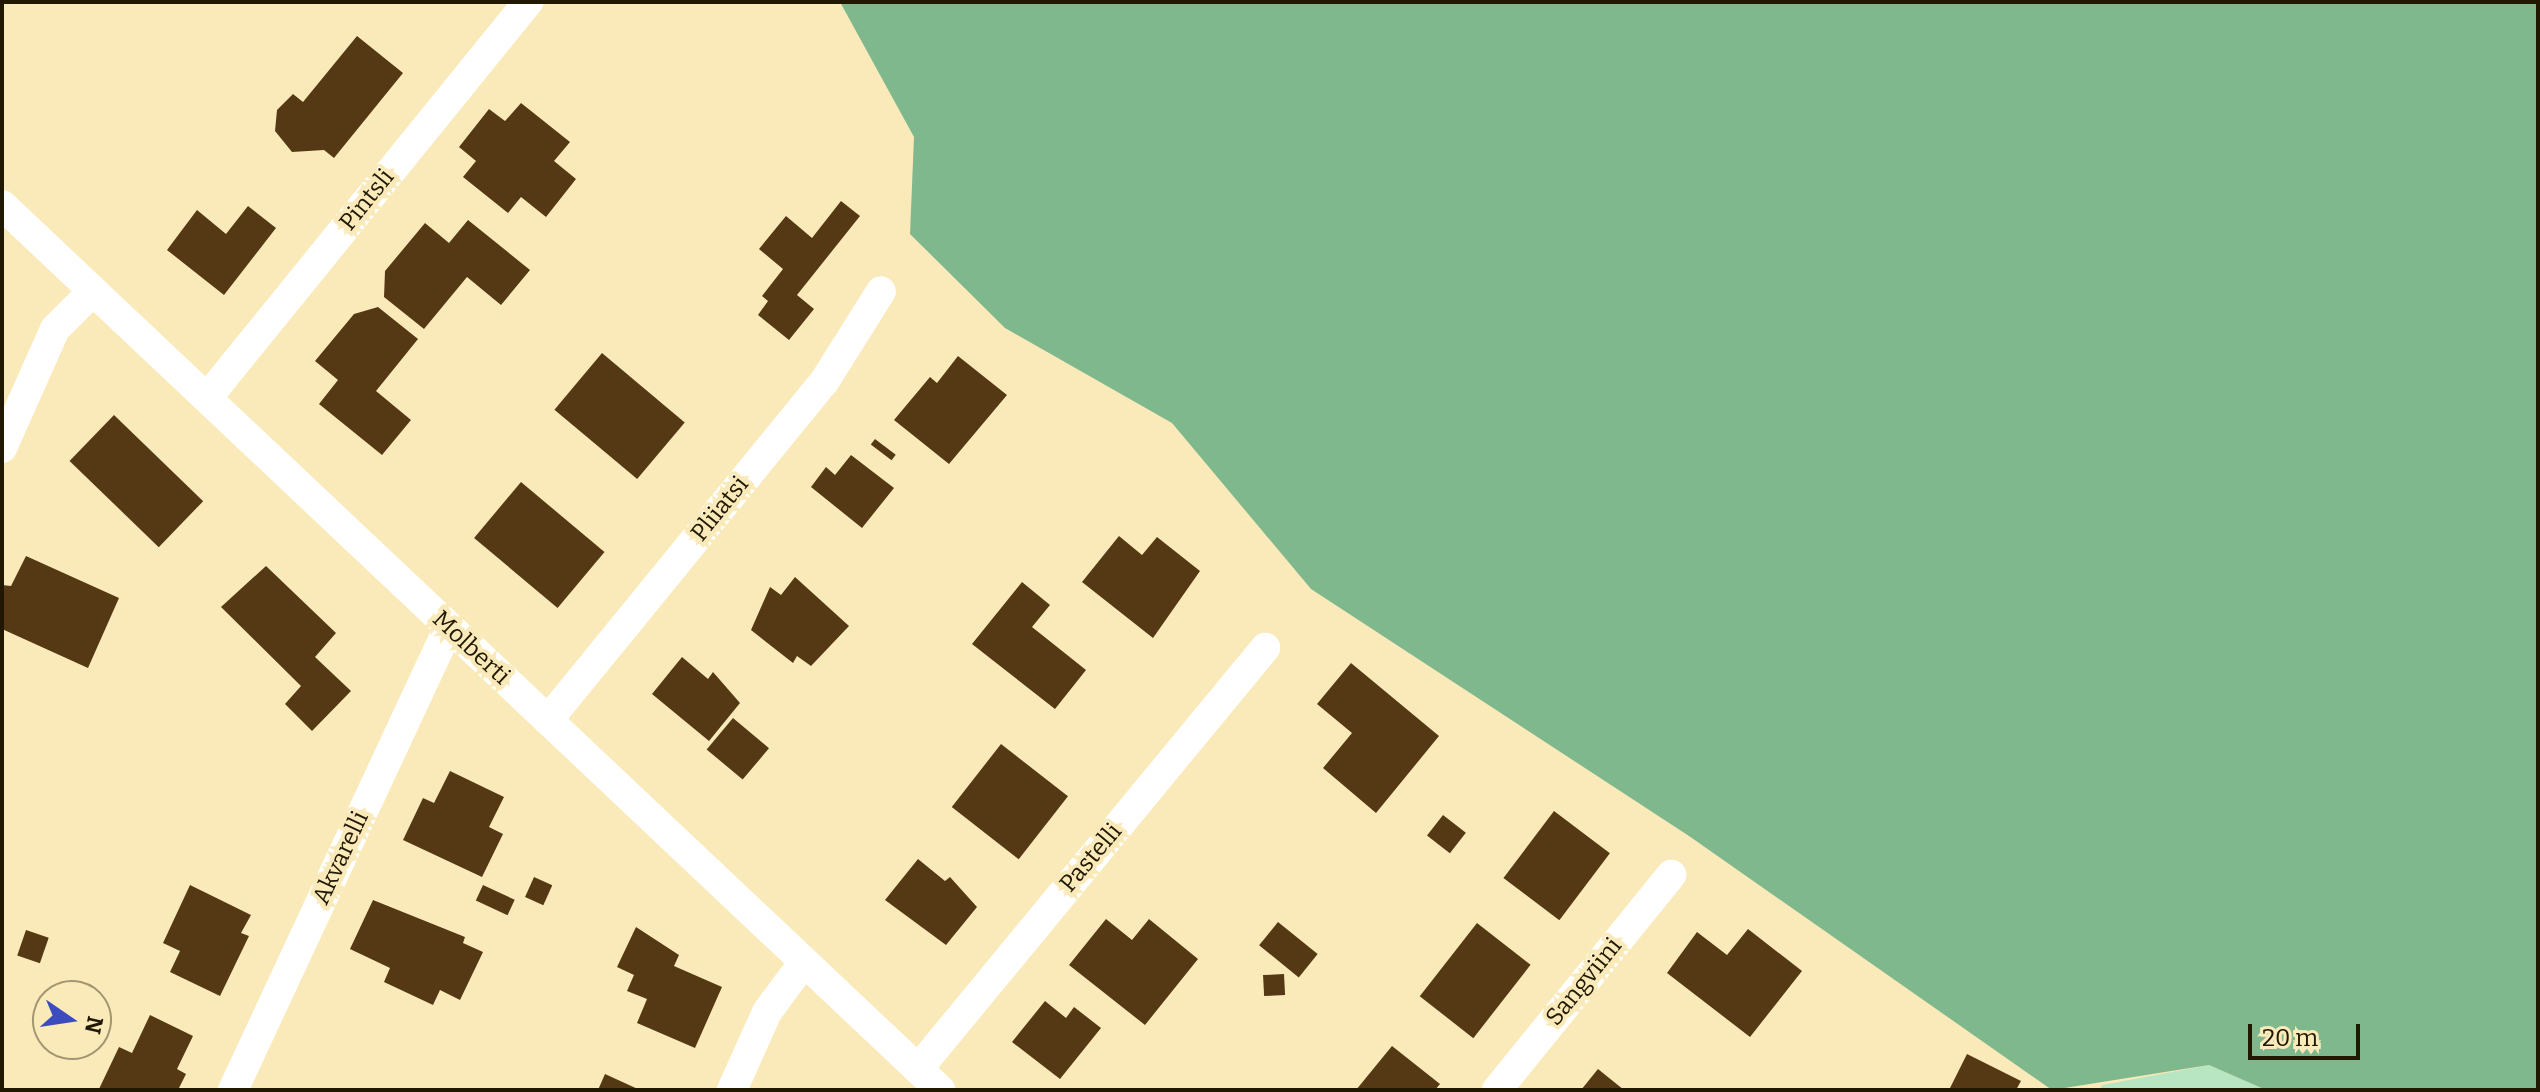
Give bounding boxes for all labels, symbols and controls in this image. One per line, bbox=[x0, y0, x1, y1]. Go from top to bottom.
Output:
street label: Pintsli bbox=[334, 164, 400, 236]
street label: Pliiatsi bbox=[685, 471, 755, 547]
street label: Molberti bbox=[426, 605, 516, 691]
street label: Akvarelli bbox=[307, 807, 375, 909]
street label: Pastelli bbox=[1054, 818, 1128, 898]
street label: Sangviini bbox=[1540, 932, 1628, 1032]
north arrow bbox=[32, 980, 112, 1060]
scale bar bbox=[2252, 1008, 2364, 1058]
text: N bbox=[79, 1014, 109, 1036]
text: 20 m bbox=[2262, 1024, 2318, 1052]

